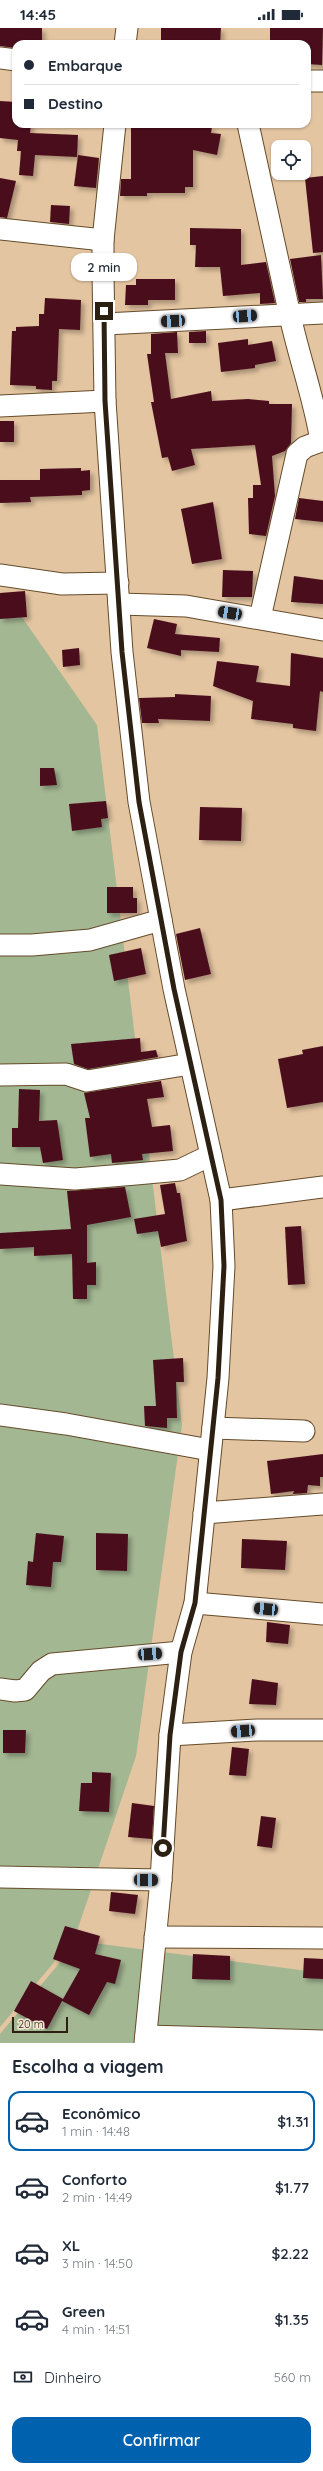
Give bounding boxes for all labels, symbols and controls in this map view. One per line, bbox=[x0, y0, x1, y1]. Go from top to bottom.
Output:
text: 14:45 bbox=[20, 5, 56, 24]
text: Embarque bbox=[48, 56, 123, 75]
text: Destino bbox=[48, 94, 103, 113]
map controls bbox=[271, 140, 311, 180]
button: locate bbox=[271, 140, 311, 180]
callout: 2 min bbox=[71, 253, 137, 281]
text: 2 min bbox=[87, 259, 121, 275]
route end bbox=[95, 302, 113, 320]
car bbox=[233, 309, 257, 323]
car bbox=[161, 314, 185, 328]
car bbox=[217, 605, 243, 621]
car bbox=[254, 1602, 278, 1616]
car bbox=[138, 1647, 162, 1661]
car bbox=[231, 1724, 255, 1738]
route start bbox=[154, 1839, 172, 1857]
car bbox=[134, 1874, 158, 1886]
scale bar bbox=[12, 2015, 68, 2034]
text: 20 m bbox=[18, 2017, 44, 2031]
text: Escolha a viagem bbox=[12, 2055, 164, 2078]
icon: car bbox=[14, 2103, 50, 2139]
text: Econômico bbox=[62, 2104, 141, 2123]
text: $1.31 bbox=[277, 2112, 309, 2131]
text: 1 min · 14:48 bbox=[62, 2123, 130, 2139]
icon: car bbox=[14, 2169, 50, 2205]
text: Conforto bbox=[62, 2170, 127, 2189]
text: $1.77 bbox=[275, 2178, 309, 2197]
text: 2 min · 14:49 bbox=[62, 2189, 132, 2205]
icon: car bbox=[14, 2235, 50, 2271]
text: XL bbox=[62, 2236, 80, 2255]
text: $2.22 bbox=[271, 2244, 309, 2263]
text: 3 min · 14:50 bbox=[62, 2255, 133, 2271]
icon: car bbox=[14, 2301, 50, 2337]
text: Green bbox=[62, 2302, 105, 2321]
text: $1.35 bbox=[275, 2310, 309, 2329]
text: 4 min · 14:51 bbox=[62, 2321, 130, 2337]
icon: cash bbox=[12, 2366, 34, 2388]
text: Dinheiro bbox=[44, 2368, 101, 2387]
text: 560 m bbox=[274, 2369, 311, 2385]
button: Confirmar bbox=[12, 2417, 311, 2463]

